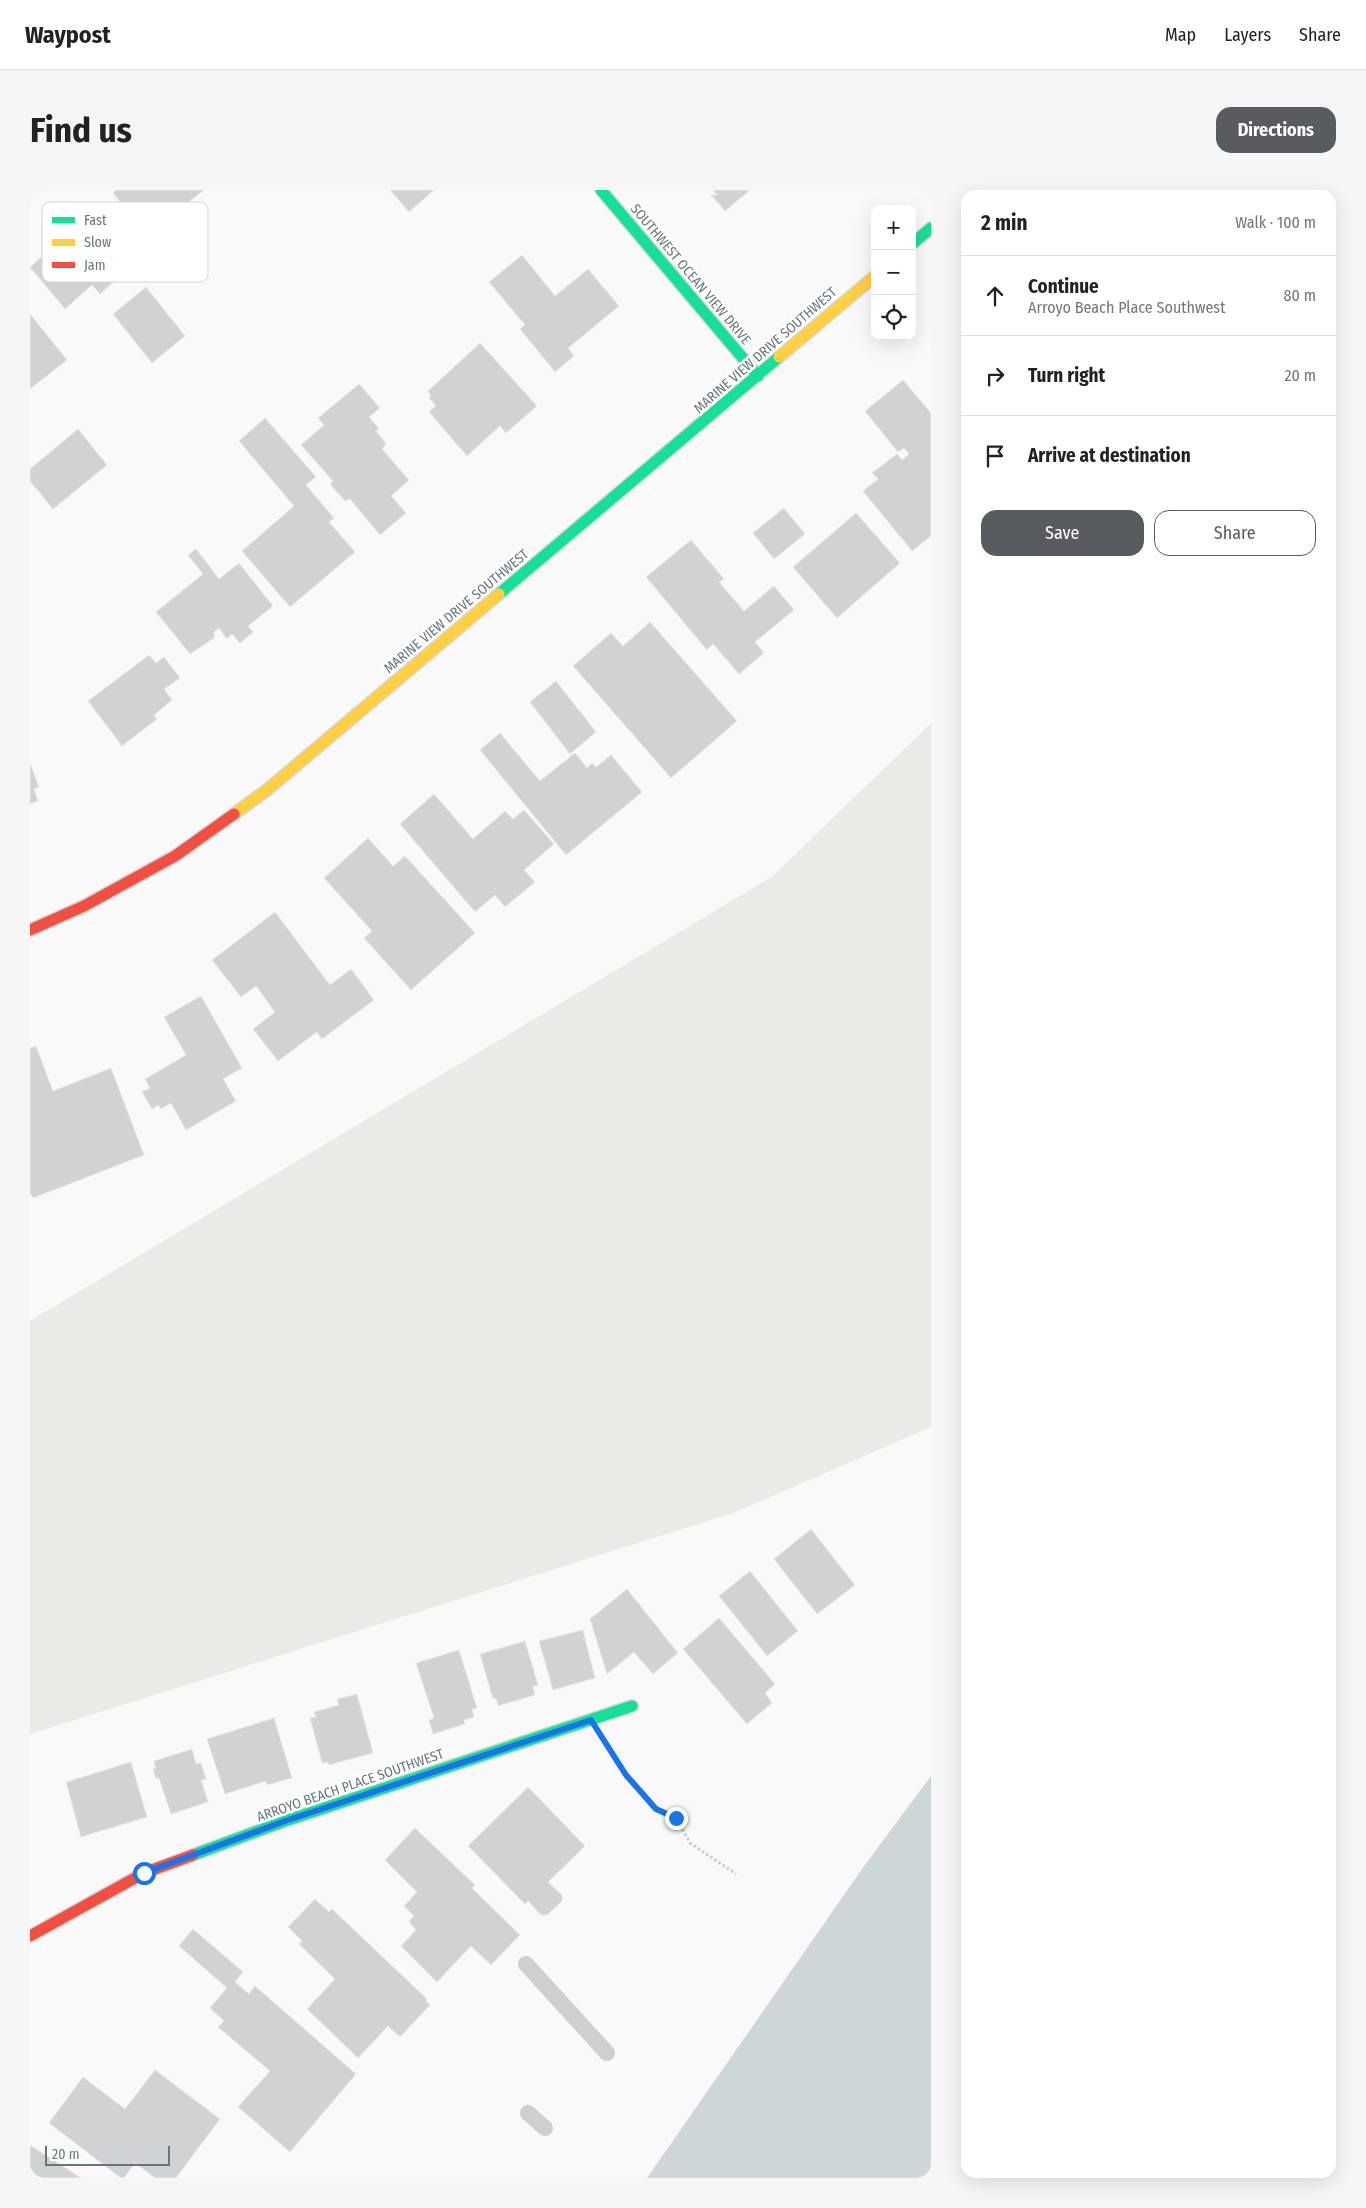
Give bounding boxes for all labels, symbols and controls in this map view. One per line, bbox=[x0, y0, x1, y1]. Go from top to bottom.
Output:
text: Waypost bbox=[25, 21, 111, 49]
text: Map bbox=[1165, 24, 1196, 46]
text: Layers bbox=[1224, 24, 1271, 46]
text: Share bbox=[1299, 24, 1341, 46]
button: Directions bbox=[1216, 107, 1336, 153]
text: Find us bbox=[30, 109, 132, 151]
street label: SOUTHWEST OCEAN VIEW DRIVE bbox=[627, 201, 755, 348]
legend bbox=[42, 202, 208, 282]
map controls bbox=[871, 205, 916, 340]
button: + bbox=[871, 205, 916, 250]
text: 2 min bbox=[981, 210, 1028, 236]
text: Fast bbox=[84, 212, 107, 229]
text: Walk · 100 m bbox=[1235, 213, 1316, 232]
text: Slow bbox=[84, 234, 111, 251]
button: − bbox=[871, 250, 916, 295]
text: Jam bbox=[84, 257, 105, 274]
text: Continue bbox=[1028, 275, 1099, 298]
icon: ahead bbox=[981, 282, 1009, 310]
street label: MARINE VIEW DRIVE SOUTHWEST bbox=[691, 283, 841, 417]
text: 80 m bbox=[1284, 286, 1316, 305]
button: locate bbox=[871, 295, 916, 340]
text: Arroyo Beach Place Southwest bbox=[1028, 298, 1225, 317]
icon: right bbox=[981, 362, 1009, 390]
text: Turn right bbox=[1028, 364, 1105, 387]
text: 20 m bbox=[1285, 366, 1316, 385]
icon: arrive bbox=[981, 442, 1009, 470]
text: Arrive at destination bbox=[1028, 444, 1191, 467]
button: Save bbox=[981, 510, 1144, 556]
button: Share bbox=[1154, 510, 1316, 556]
street label: MARINE VIEW DRIVE SOUTHWEST bbox=[381, 546, 532, 677]
street label: ARROYO BEACH PLACE SOUTHWEST bbox=[254, 1745, 446, 1825]
route end bbox=[665, 1807, 688, 1830]
route start bbox=[133, 1862, 156, 1885]
scale bar bbox=[45, 2143, 170, 2166]
text: 20 m bbox=[52, 2146, 80, 2163]

